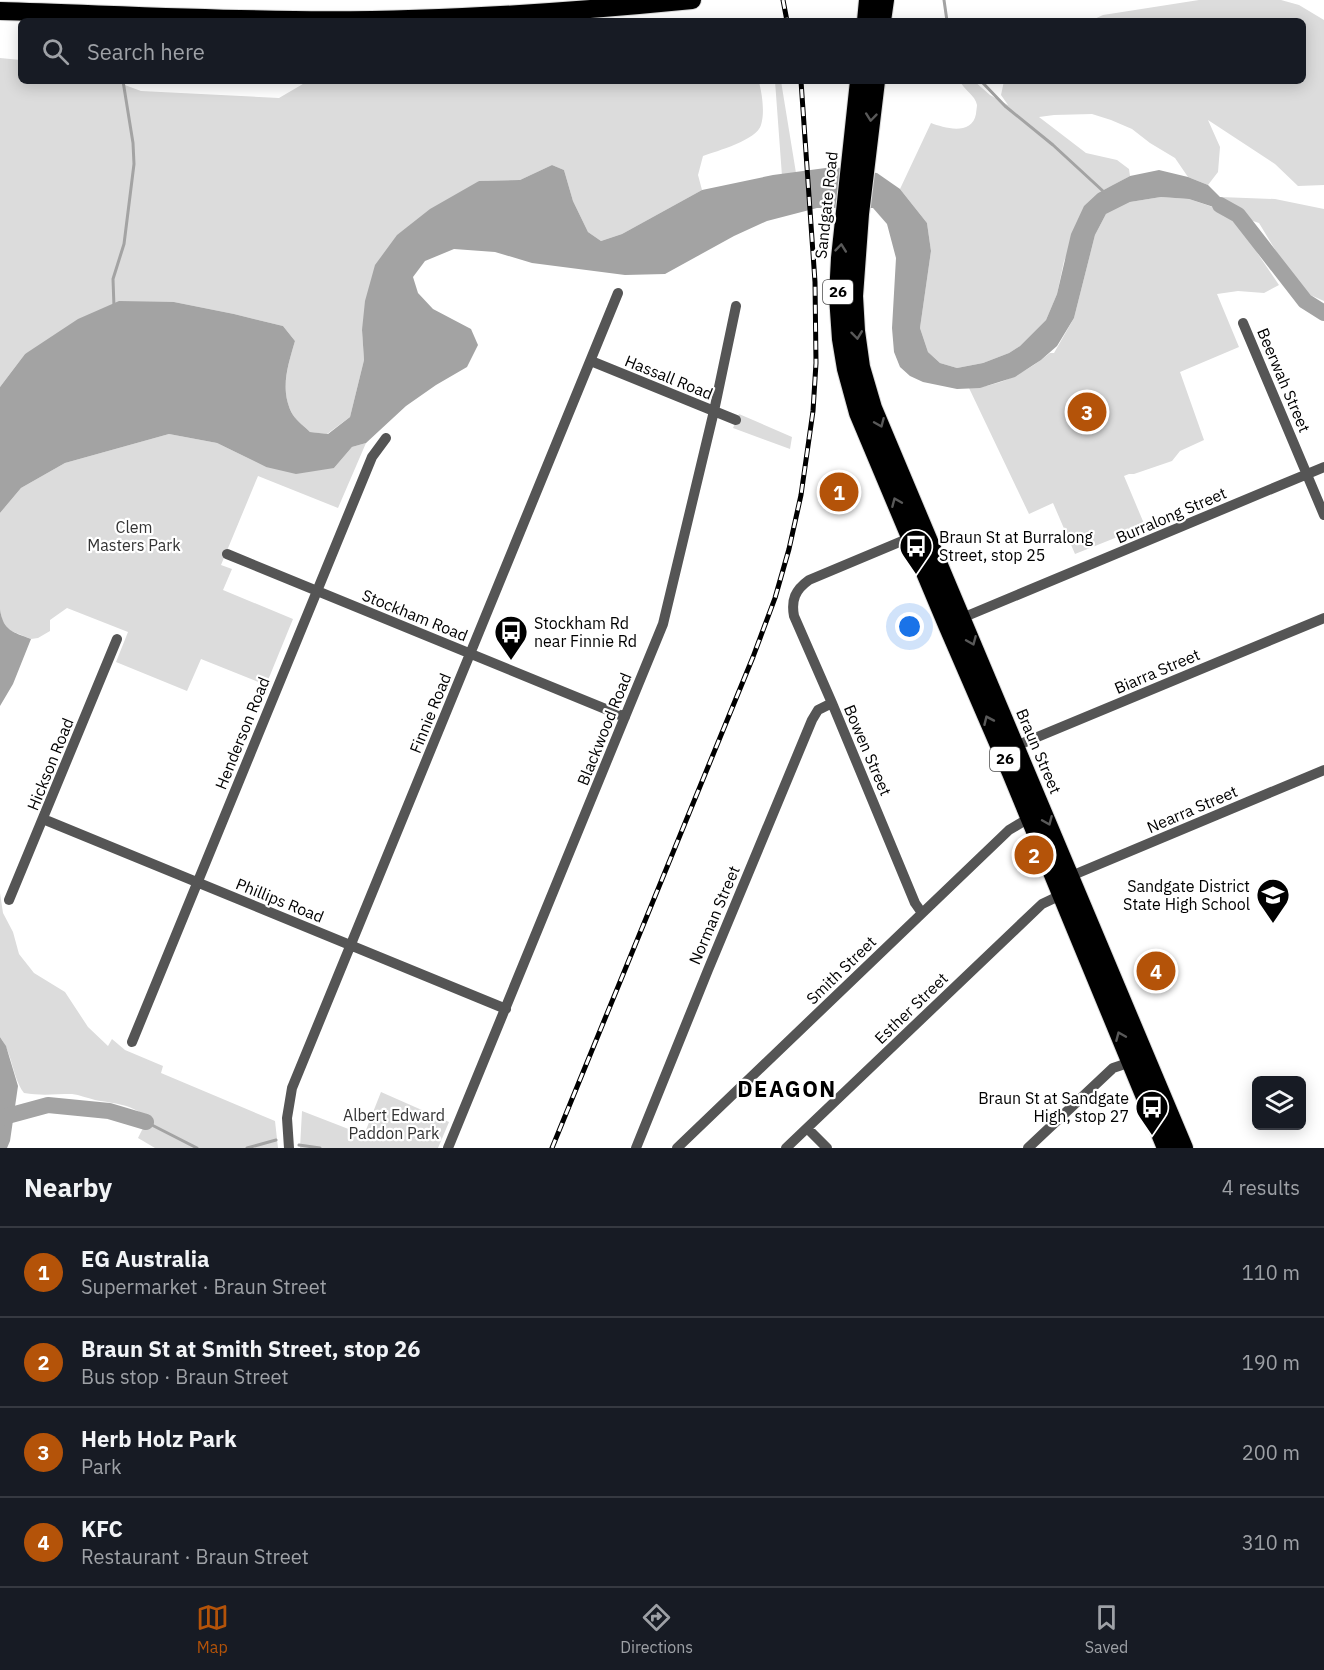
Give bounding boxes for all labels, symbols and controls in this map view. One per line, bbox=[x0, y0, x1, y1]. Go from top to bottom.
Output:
search box bbox=[18, 18, 1306, 84]
icon: search bbox=[39, 35, 72, 68]
text: Search here bbox=[87, 37, 205, 66]
one-way arrow bbox=[866, 113, 878, 122]
street label: Sandgate Road bbox=[810, 150, 842, 260]
one-way arrow bbox=[834, 243, 847, 252]
road number: 26 bbox=[823, 280, 853, 304]
street label: Beerwah Street bbox=[1253, 325, 1315, 435]
one-way arrow bbox=[850, 331, 863, 340]
street label: Hassall Road bbox=[622, 350, 716, 404]
pin: 3 bbox=[1068, 390, 1106, 434]
one-way arrow bbox=[873, 417, 885, 428]
pin: 1 bbox=[820, 470, 858, 514]
street label: Burralong Street bbox=[1113, 483, 1229, 547]
one-way arrow bbox=[891, 497, 903, 508]
park label: Clem Masters Park bbox=[87, 517, 181, 555]
place label: Braun St at Burralong Street, stop 25 bbox=[939, 527, 1094, 565]
bus stop icon: Braun St at Burralong Street, stop 25 bbox=[898, 528, 934, 575]
street label: Stockham Road bbox=[359, 585, 471, 645]
your location bbox=[895, 612, 924, 641]
place label: Stockham Rd near Finnie Rd bbox=[534, 613, 637, 651]
bus stop icon: Stockham Rd near Finnie Rd bbox=[493, 614, 529, 661]
one-way arrow bbox=[965, 635, 977, 646]
street label: Biarra Street bbox=[1111, 644, 1203, 698]
street label: Finnie Road bbox=[405, 670, 455, 756]
street label: Blackwood Road bbox=[572, 670, 636, 788]
street label: Henderson Road bbox=[210, 674, 274, 792]
street label: Bowen Street bbox=[840, 701, 896, 799]
street label: Braun Street bbox=[1012, 705, 1066, 797]
street label: Hickson Road bbox=[22, 715, 78, 813]
one-way arrow bbox=[983, 716, 995, 727]
road number: 26 bbox=[990, 747, 1020, 771]
street label: Nearra Street bbox=[1144, 781, 1240, 837]
one-way arrow bbox=[1041, 815, 1053, 826]
pin: 2 bbox=[1014, 832, 1054, 878]
street label: Norman Street bbox=[684, 863, 744, 967]
street label: Phillips Road bbox=[233, 873, 327, 927]
place label: Sandgate District State High School bbox=[1123, 876, 1250, 914]
school or university icon: Sandgate District State High School bbox=[1255, 877, 1291, 924]
street label: Smith Street bbox=[802, 932, 880, 1008]
pin: 4 bbox=[1136, 948, 1176, 994]
street label: Esther Street bbox=[870, 968, 952, 1048]
one-way arrow bbox=[1115, 1031, 1127, 1042]
district label: DEAGON bbox=[737, 1074, 837, 1103]
map controls bbox=[1252, 1076, 1306, 1130]
button: layers bbox=[1252, 1076, 1306, 1130]
place label: Braun St at Sandgate High, stop 27 bbox=[978, 1088, 1129, 1126]
bus stop icon: Braun St at Sandgate High, stop 27 bbox=[1134, 1089, 1170, 1136]
park label: Albert Edward Paddon Park bbox=[343, 1105, 445, 1143]
text: Nearby bbox=[24, 1170, 112, 1204]
text: 4 results bbox=[1222, 1174, 1300, 1201]
text: EG Australia bbox=[81, 1244, 209, 1273]
text: 1 bbox=[38, 1259, 50, 1286]
text: 110 m bbox=[1242, 1259, 1300, 1286]
text: Supermarket · Braun Street bbox=[81, 1273, 327, 1300]
text: Braun St at Smith Street, stop 26 bbox=[81, 1334, 420, 1363]
text: 2 bbox=[38, 1349, 50, 1376]
text: 190 m bbox=[1242, 1349, 1300, 1376]
text: Bus stop · Braun Street bbox=[81, 1363, 288, 1390]
text: Herb Holz Park bbox=[81, 1424, 237, 1453]
text: 3 bbox=[38, 1439, 50, 1466]
text: 200 m bbox=[1242, 1439, 1300, 1466]
text: Park bbox=[81, 1453, 121, 1480]
text: KFC bbox=[81, 1514, 123, 1543]
text: 4 bbox=[38, 1529, 50, 1556]
text: 310 m bbox=[1242, 1529, 1300, 1556]
text: Restaurant · Braun Street bbox=[81, 1543, 309, 1570]
tab: Map bbox=[196, 1601, 229, 1657]
tab: Directions bbox=[620, 1601, 693, 1657]
tab: Saved bbox=[1085, 1601, 1128, 1657]

